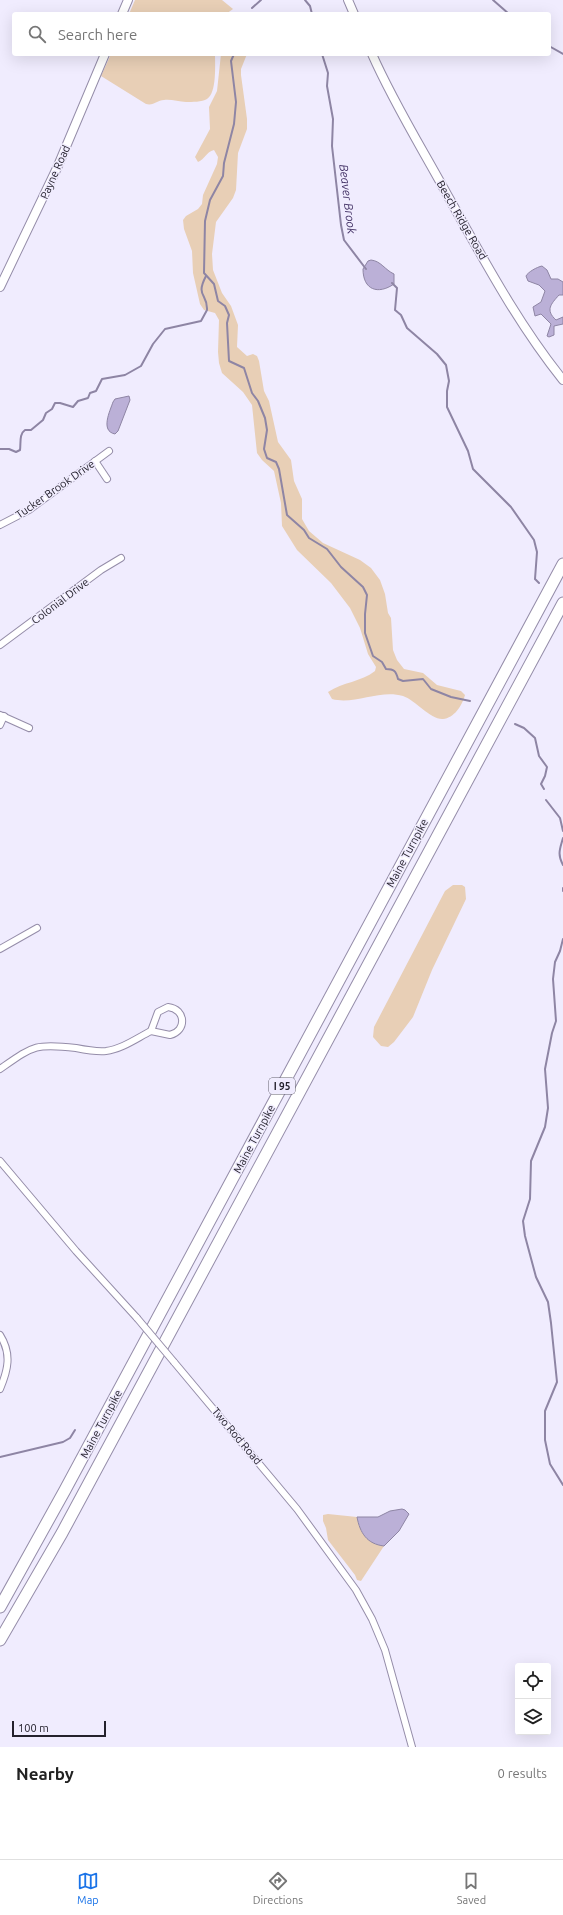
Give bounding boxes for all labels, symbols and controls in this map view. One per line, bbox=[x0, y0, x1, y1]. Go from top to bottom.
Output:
search box bbox=[12, 12, 551, 56]
icon: search bbox=[26, 23, 48, 45]
text: Search here bbox=[58, 26, 137, 43]
street label: Payne Road bbox=[38, 143, 72, 201]
water label: Beaver Brook bbox=[337, 163, 359, 235]
street label: Beech Ridge Road bbox=[434, 178, 490, 262]
street label: Tucker Brook Drive bbox=[13, 457, 97, 521]
street label: Colonial Drive bbox=[29, 576, 91, 626]
street label: Maine Turnpike bbox=[384, 817, 430, 889]
road number: I 95 bbox=[269, 1078, 295, 1094]
street label: Maine Turnpike bbox=[231, 1103, 277, 1175]
street label: Maine Turnpike bbox=[78, 1388, 124, 1460]
street label: Two Rod Road bbox=[210, 1405, 264, 1467]
map controls bbox=[515, 1663, 551, 1735]
button: locate bbox=[515, 1663, 551, 1699]
button: layers bbox=[515, 1699, 551, 1735]
scale bar bbox=[12, 1719, 106, 1738]
text: 100 m bbox=[18, 1722, 49, 1734]
text: Nearby bbox=[16, 1764, 74, 1783]
text: 0 results bbox=[497, 1766, 547, 1780]
tab: Map bbox=[77, 1870, 99, 1906]
tab: Directions bbox=[253, 1870, 303, 1906]
tab: Saved bbox=[457, 1870, 486, 1906]

